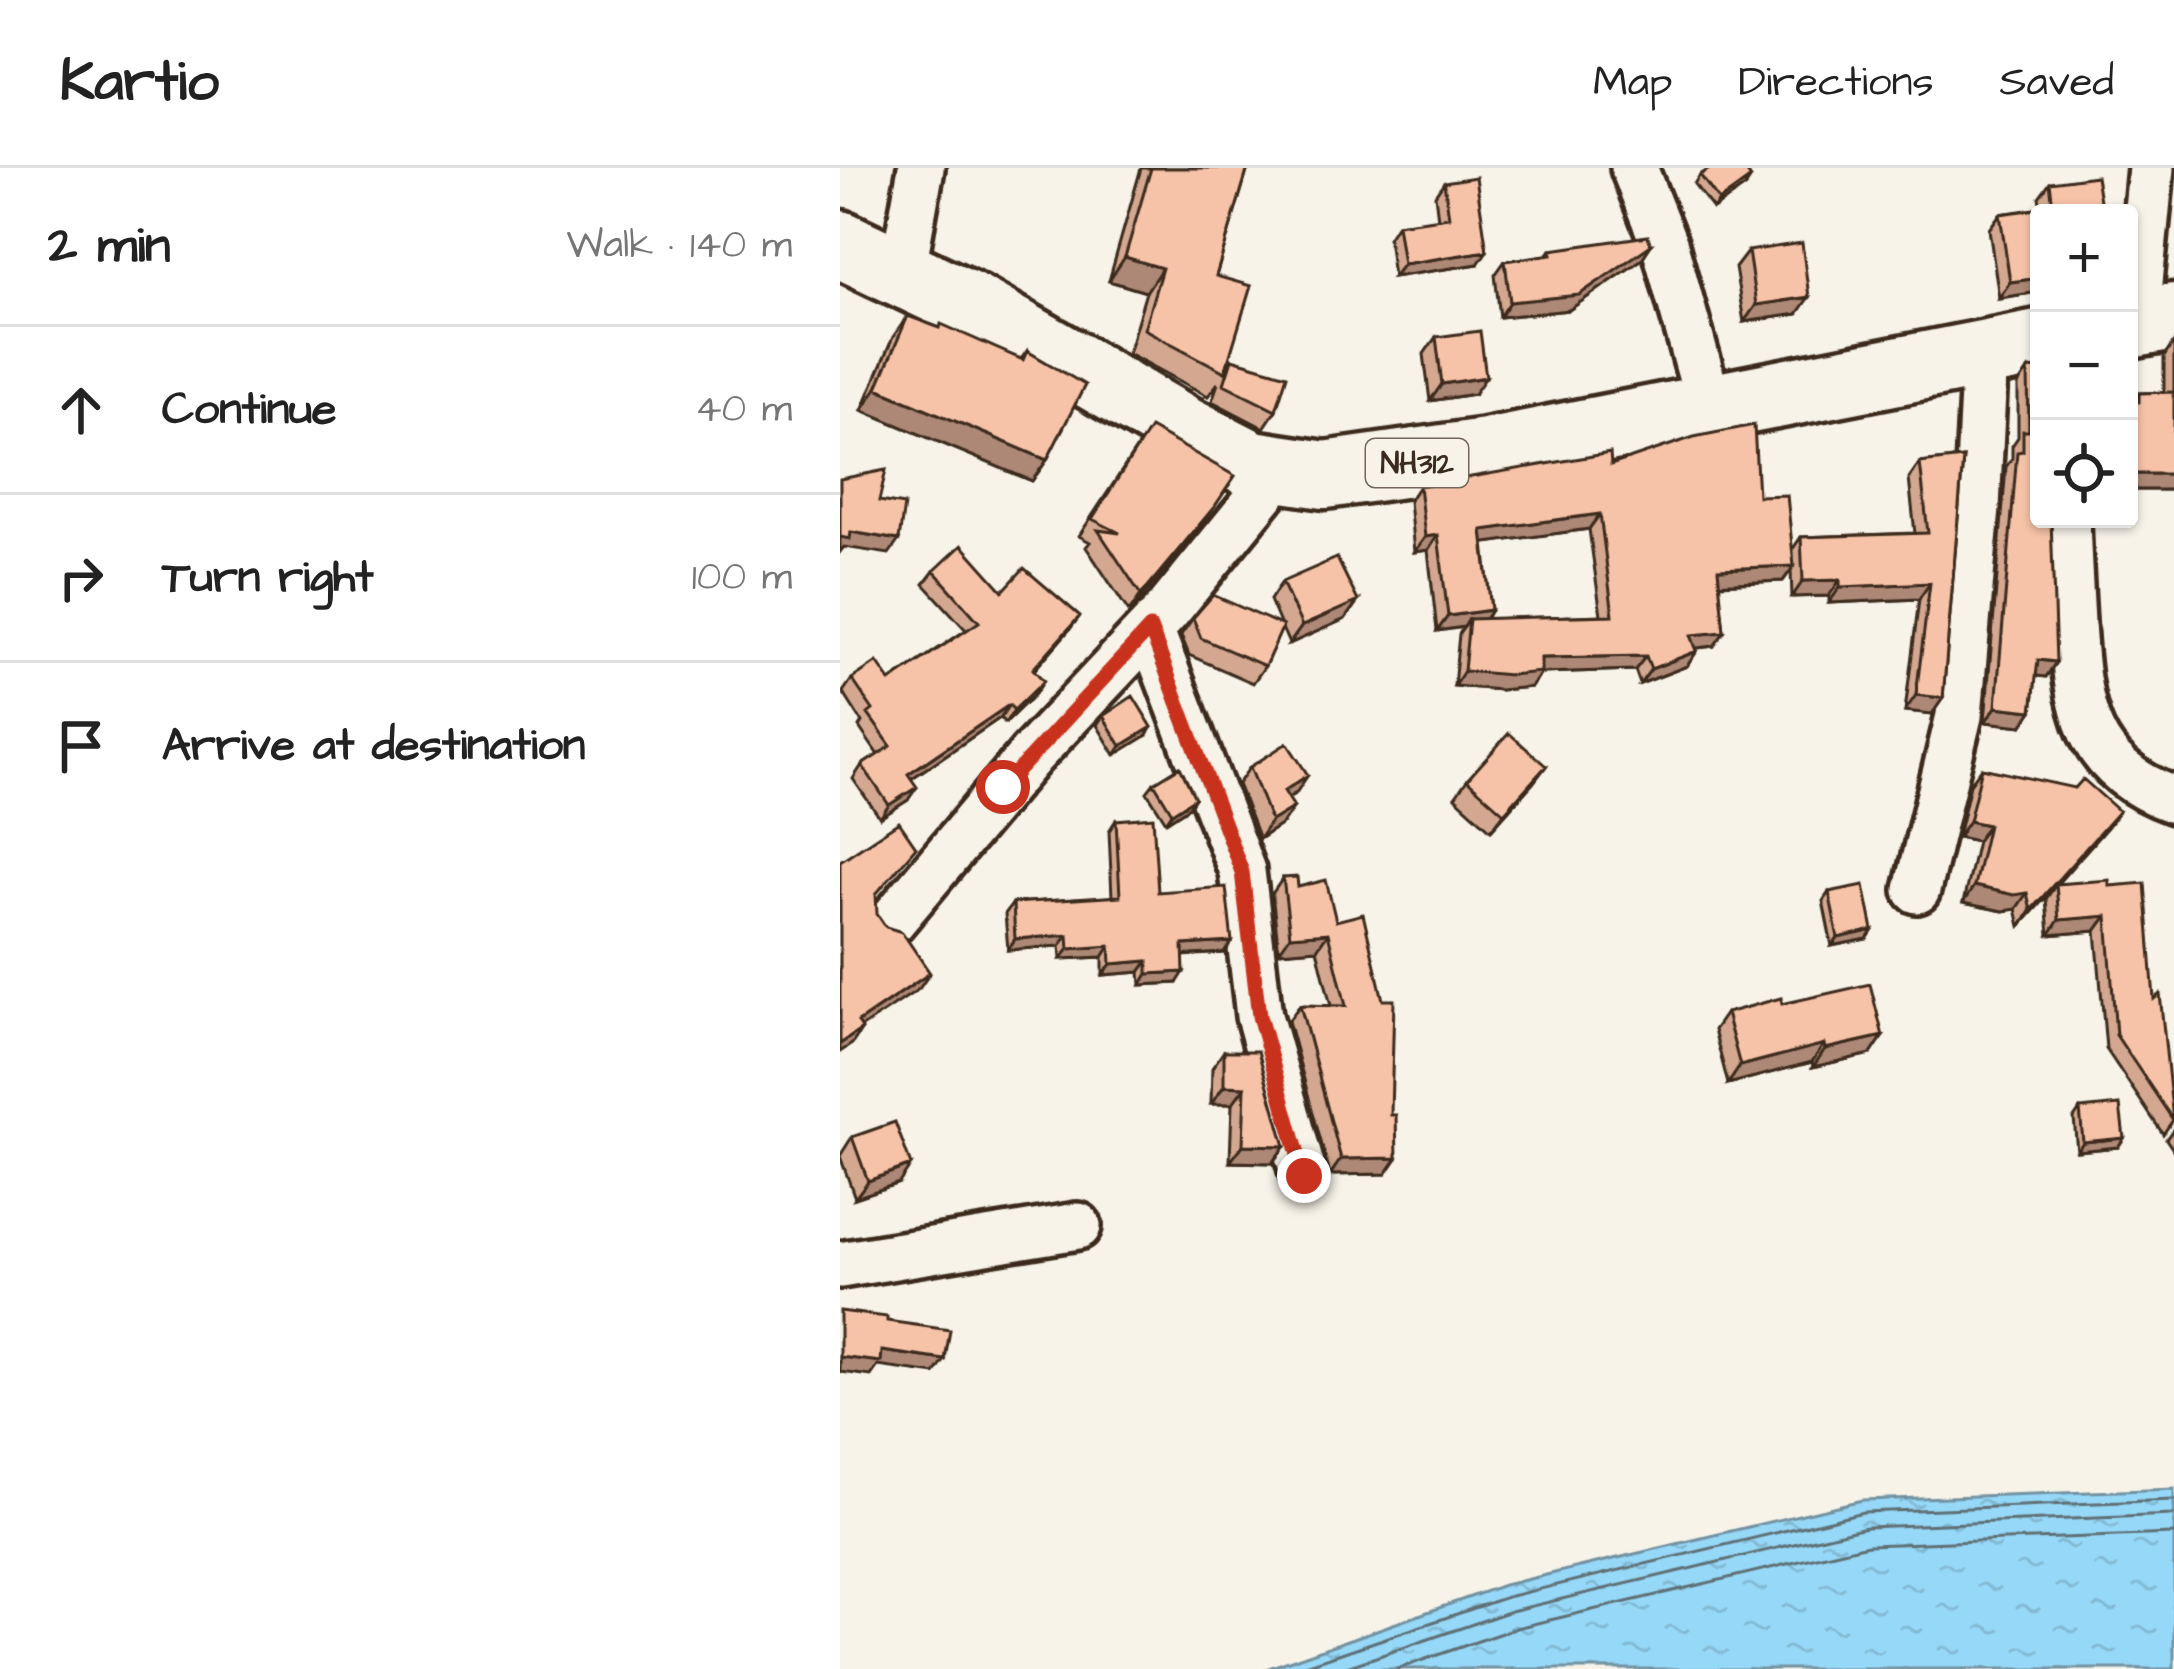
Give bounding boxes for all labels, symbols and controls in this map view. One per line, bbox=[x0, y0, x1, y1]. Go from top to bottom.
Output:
text: Kartio bbox=[60, 43, 219, 122]
text: Map bbox=[1593, 54, 1672, 112]
text: Directions bbox=[1738, 54, 1934, 112]
text: Saved bbox=[2000, 54, 2114, 112]
map controls bbox=[2030, 204, 2138, 528]
button: + bbox=[2030, 204, 2138, 312]
text: 2 min bbox=[48, 211, 171, 282]
text: Walk · 140 m bbox=[567, 219, 792, 273]
button: − bbox=[2030, 312, 2138, 420]
icon: ahead bbox=[48, 377, 114, 443]
text: Continue bbox=[162, 379, 336, 441]
text: 40 m bbox=[695, 383, 792, 437]
button: locate bbox=[2030, 420, 2138, 528]
road number: NH312 bbox=[1366, 439, 1468, 487]
icon: right bbox=[48, 545, 114, 611]
text: Turn right bbox=[162, 547, 374, 609]
text: 100 m bbox=[692, 551, 792, 605]
icon: arrive bbox=[48, 713, 114, 779]
text: Arrive at destination bbox=[162, 715, 585, 777]
route start bbox=[976, 760, 1030, 814]
route end bbox=[1277, 1149, 1331, 1203]

